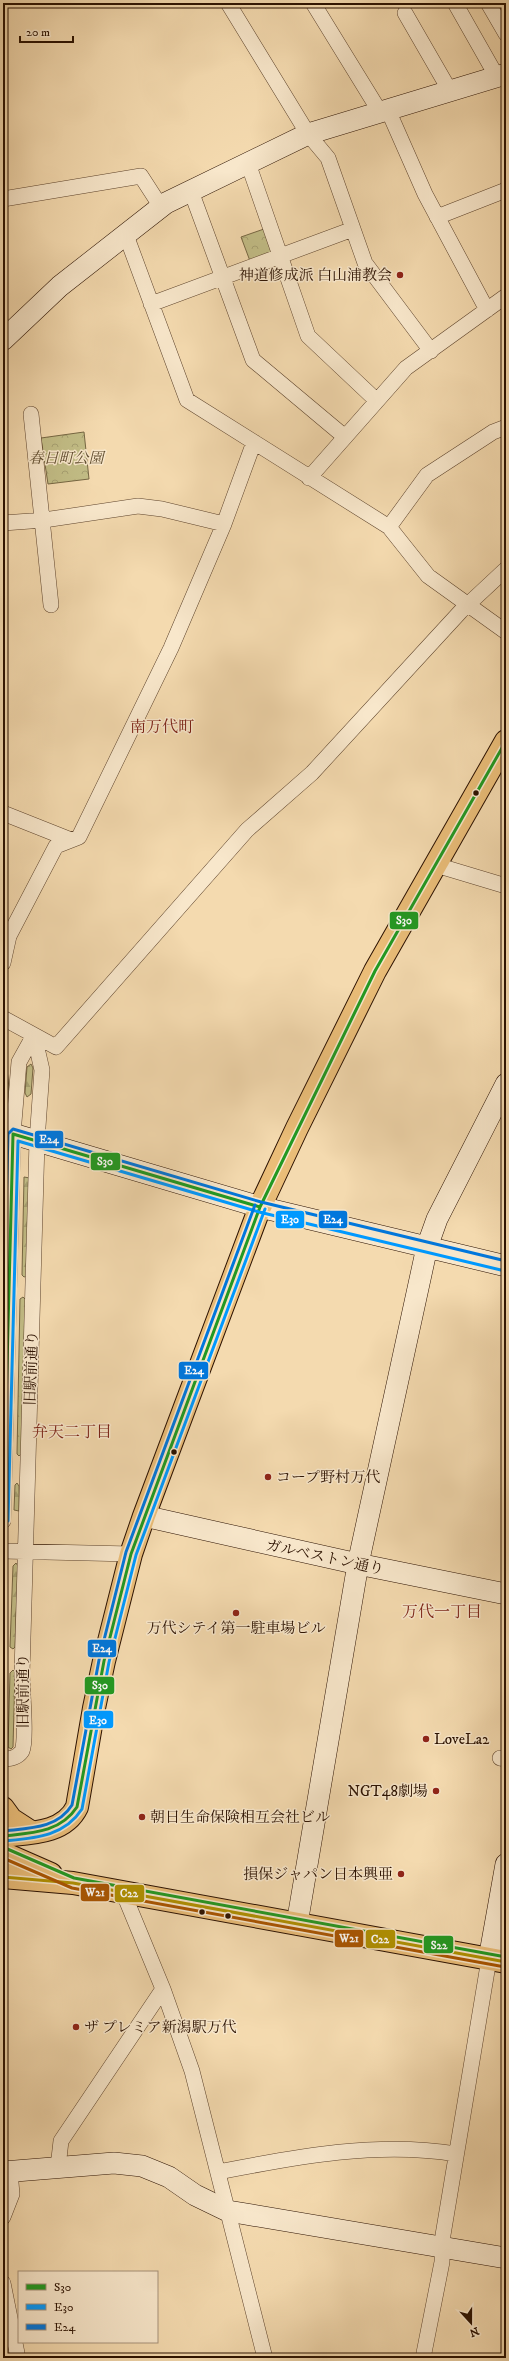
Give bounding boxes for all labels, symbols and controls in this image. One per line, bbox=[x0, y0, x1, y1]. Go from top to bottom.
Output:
scale bar bbox=[20, 18, 73, 44]
text: 20 m bbox=[26, 25, 50, 40]
place label: 神道修成派 白山浦教会 bbox=[239, 266, 392, 285]
marker: 神道修成派 白山浦教会 bbox=[395, 270, 405, 280]
park label: 春日町公園 bbox=[28, 449, 106, 468]
district label: 南万代町 bbox=[130, 717, 194, 737]
unlabelled marker bbox=[471, 788, 481, 798]
line badge: S30 bbox=[389, 911, 419, 930]
text: S30 bbox=[396, 914, 412, 928]
line badge: E24 bbox=[34, 1130, 64, 1149]
text: E24 bbox=[39, 1133, 59, 1147]
line badge: S30 bbox=[90, 1152, 121, 1171]
text: S30 bbox=[97, 1155, 113, 1169]
line badge: E30 bbox=[275, 1210, 305, 1229]
line badge: E24 bbox=[318, 1210, 348, 1229]
text: E30 bbox=[281, 1213, 299, 1227]
text: E24 bbox=[323, 1213, 343, 1227]
street label: 旧駅前通り bbox=[21, 1330, 42, 1406]
line badge: E24 bbox=[178, 1361, 209, 1380]
text: E24 bbox=[184, 1364, 204, 1378]
district label: 弁天二丁目 bbox=[32, 1422, 112, 1442]
unlabelled marker bbox=[169, 1447, 179, 1457]
place label: コープ野村万代 bbox=[276, 1468, 380, 1487]
marker: コープ野村万代 bbox=[263, 1472, 273, 1482]
street label: ガルベストン通り bbox=[264, 1536, 386, 1579]
district label: 万代一丁目 bbox=[402, 1602, 482, 1622]
marker: 万代シテイ第一駐車場ビル bbox=[231, 1608, 241, 1618]
place label: 万代シテイ第一駐車場ビル bbox=[147, 1619, 325, 1638]
line badge: E24 bbox=[87, 1639, 117, 1658]
text: E24 bbox=[92, 1642, 112, 1656]
street label: 旧駅前通り bbox=[14, 1653, 33, 1729]
line badge: S30 bbox=[84, 1676, 115, 1695]
text: S30 bbox=[92, 1679, 108, 1693]
line badge: E30 bbox=[83, 1710, 114, 1729]
text: E30 bbox=[89, 1714, 107, 1728]
place label: LoveLa2 bbox=[434, 1730, 490, 1749]
marker: LoveLa2 bbox=[421, 1734, 431, 1744]
place label: NGT48劇場 bbox=[348, 1782, 428, 1801]
marker: NGT48劇場 bbox=[431, 1786, 441, 1796]
place label: 朝日生命保険相互会社ビル bbox=[150, 1808, 330, 1827]
marker: 朝日生命保険相互会社ビル bbox=[137, 1812, 147, 1822]
place label: 損保ジャパン日本興亜 bbox=[243, 1865, 393, 1884]
marker: 損保ジャパン日本興亜 bbox=[396, 1869, 406, 1879]
line badge: W21 bbox=[80, 1883, 110, 1902]
line badge: C22 bbox=[114, 1884, 145, 1903]
text: W21 bbox=[84, 1886, 105, 1900]
text: C22 bbox=[120, 1887, 139, 1901]
unlabelled marker bbox=[197, 1907, 207, 1917]
unlabelled marker bbox=[223, 1911, 233, 1921]
line badge: W21 bbox=[334, 1929, 364, 1948]
line badge: C22 bbox=[365, 1929, 396, 1949]
text: W21 bbox=[338, 1932, 359, 1946]
text: C22 bbox=[371, 1933, 390, 1947]
line badge: S22 bbox=[423, 1935, 454, 1954]
text: S22 bbox=[431, 1939, 448, 1953]
place label: ザ プレミア新潟駅万代 bbox=[84, 2018, 237, 2037]
marker: ザ プレミア新潟駅万代 bbox=[71, 2022, 81, 2032]
legend bbox=[18, 2271, 158, 2343]
text: S30 bbox=[54, 2280, 71, 2295]
text: E30 bbox=[54, 2300, 73, 2315]
north arrow bbox=[451, 2303, 491, 2343]
text: E24 bbox=[54, 2320, 76, 2335]
text: N bbox=[468, 2323, 481, 2340]

